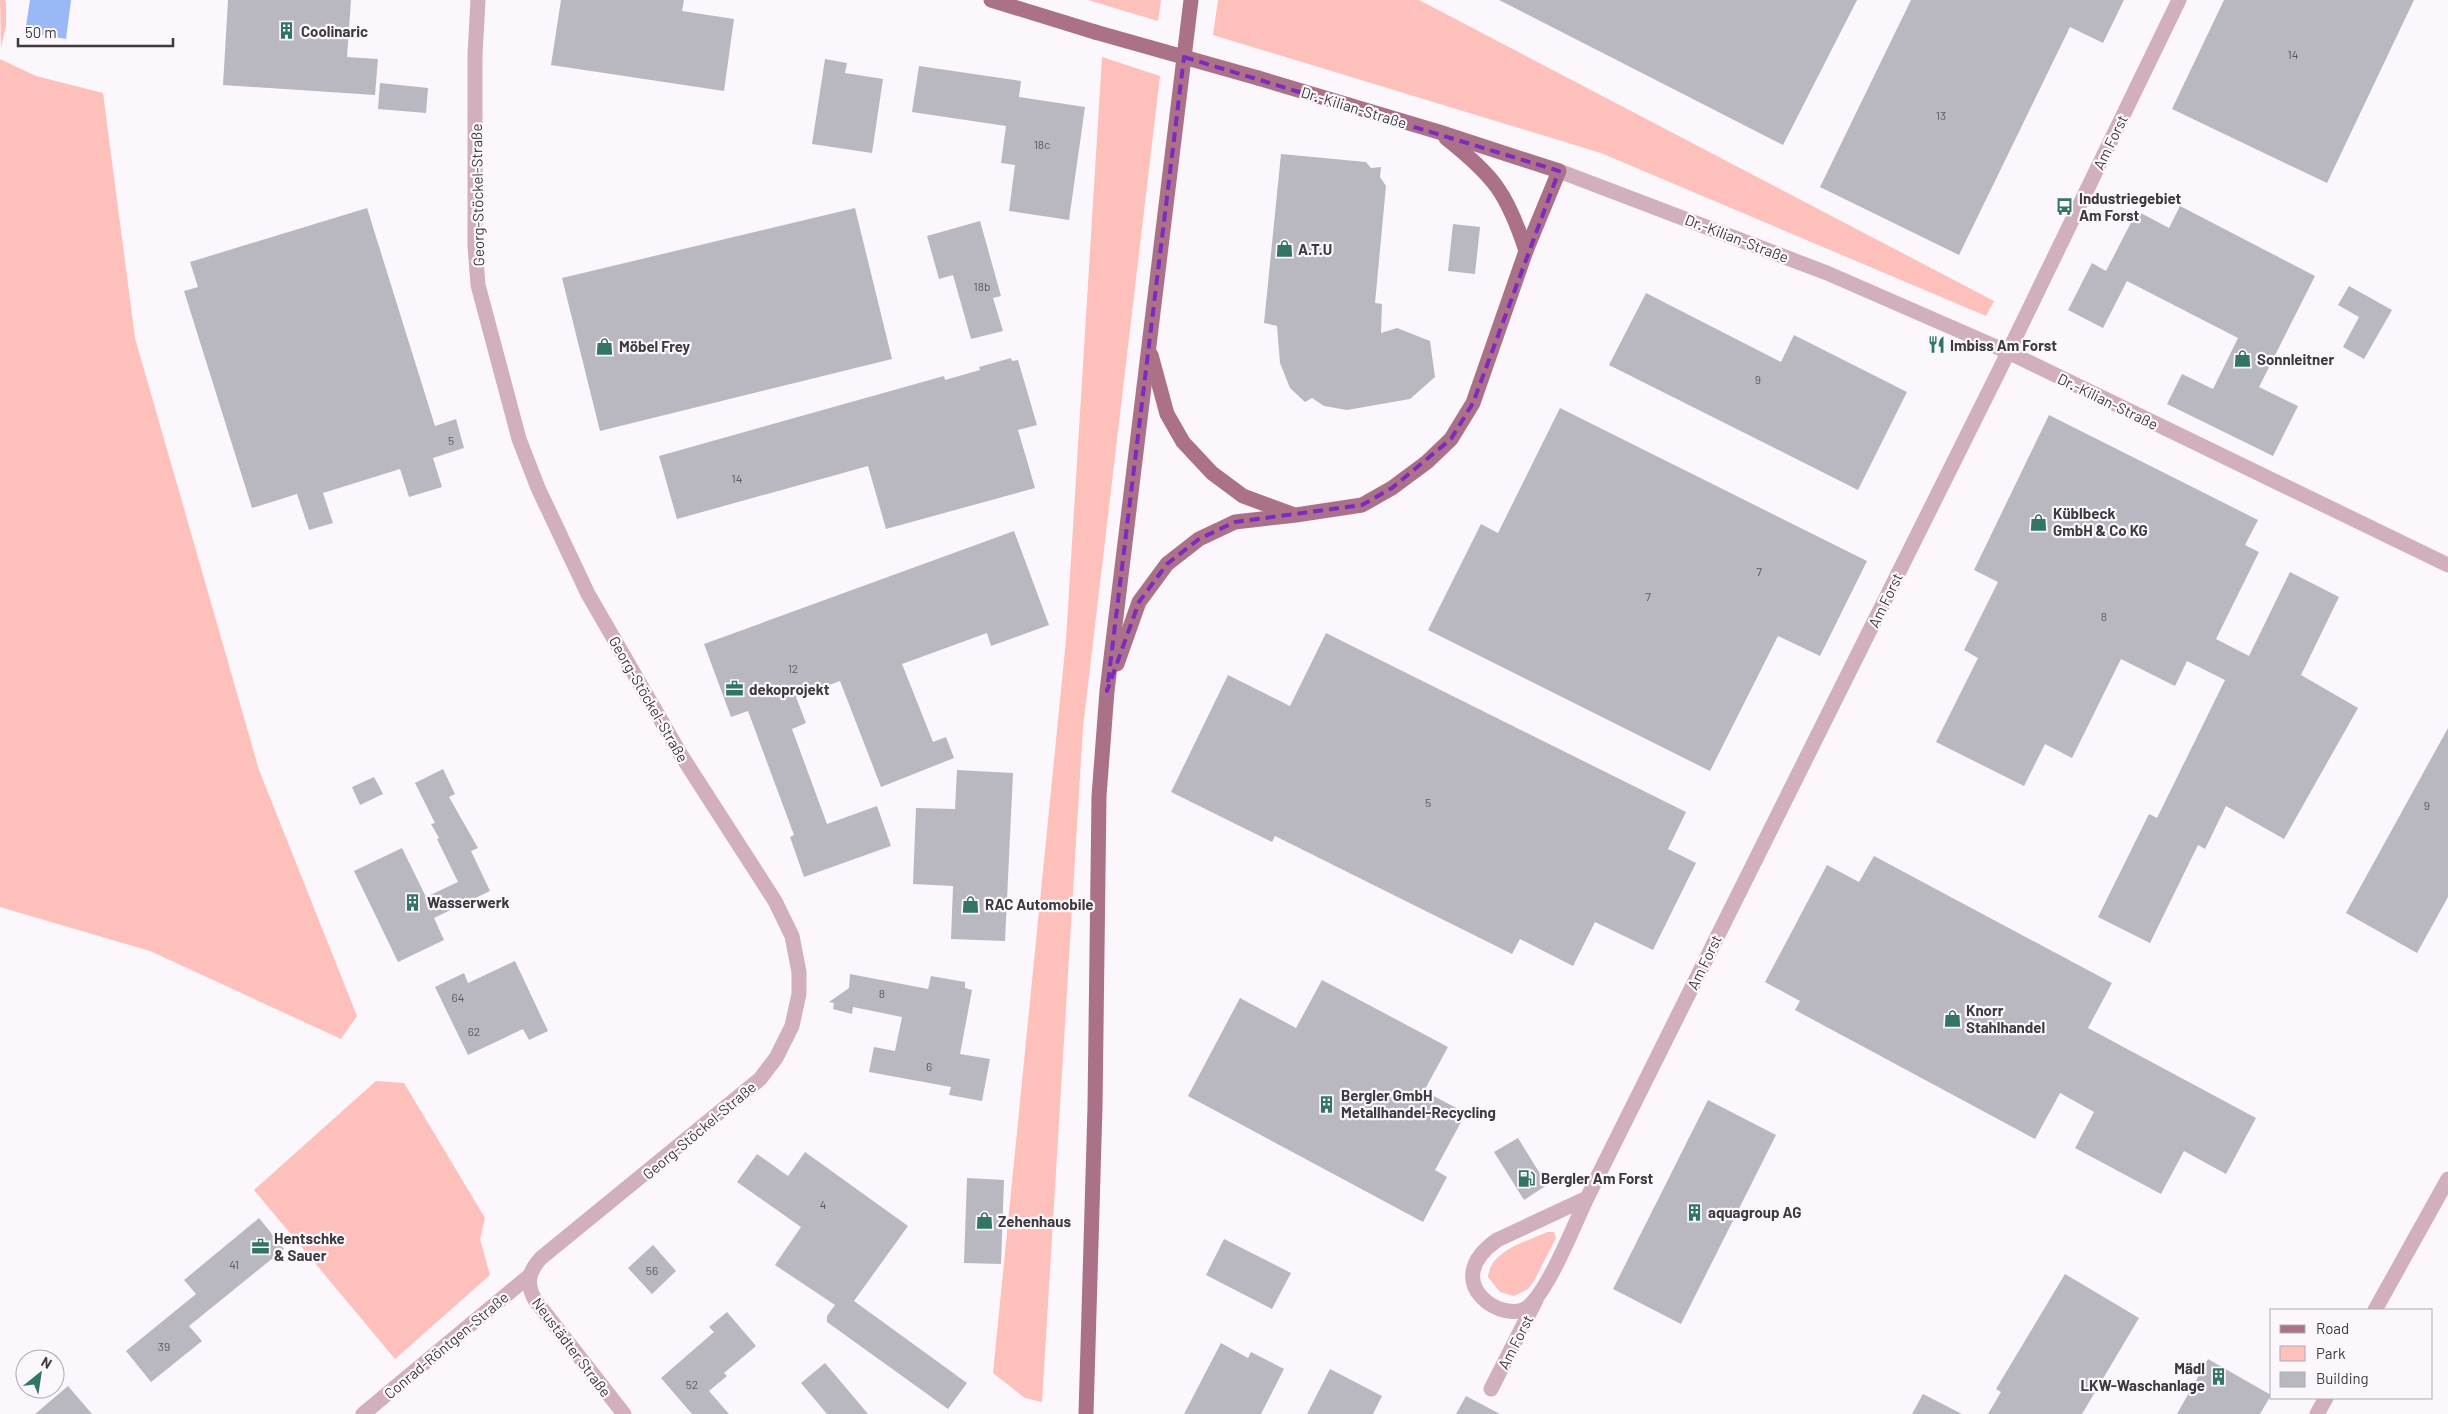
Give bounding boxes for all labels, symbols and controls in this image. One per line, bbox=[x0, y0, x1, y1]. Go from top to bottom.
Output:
scale bar bbox=[18, 15, 172, 47]
building icon: Coolinaric bbox=[277, 21, 297, 41]
place label: Coolinaric bbox=[301, 22, 368, 40]
text: 50 m bbox=[25, 23, 57, 41]
house number: 14 bbox=[2288, 47, 2298, 61]
street label: Dr.-Kilian-Straße bbox=[1299, 82, 1409, 132]
house number: 13 bbox=[1936, 108, 1946, 122]
street label: Am Forst bbox=[2089, 112, 2131, 172]
street label: Georg-Stöckel-Straße bbox=[467, 124, 487, 266]
house number: 18c bbox=[1034, 137, 1050, 151]
place label: Industriegebiet Am Forst bbox=[2079, 189, 2182, 224]
bus stop icon: Industriegebiet Am Forst bbox=[2055, 197, 2075, 217]
street label: Dr.-Kilian-Straße bbox=[1683, 210, 1791, 266]
shop icon: A.T.U bbox=[1274, 239, 1294, 259]
place label: A.T.U bbox=[1298, 240, 1332, 258]
house number: 18b bbox=[973, 279, 991, 293]
restaurant icon: Imbiss Am Forst bbox=[1926, 335, 1946, 355]
shop icon: Möbel Frey bbox=[595, 336, 615, 356]
place label: Imbiss Am Forst bbox=[1950, 336, 2057, 354]
place label: Möbel Frey bbox=[619, 337, 691, 355]
shop icon: Sonnleitner bbox=[2233, 349, 2253, 369]
place label: Sonnleitner bbox=[2257, 350, 2334, 368]
street label: Dr.-Kilian-Straße bbox=[2055, 369, 2161, 433]
house number: 9 bbox=[1755, 372, 1761, 386]
house number: 5 bbox=[448, 433, 454, 447]
house number: 14 bbox=[732, 471, 742, 485]
place label: Küblbeck GmbH & Co KG bbox=[2053, 504, 2148, 539]
shop icon: Küblbeck GmbH & Co KG bbox=[2029, 512, 2049, 532]
house number: 7 bbox=[1756, 564, 1762, 578]
street label: Am Forst bbox=[1864, 570, 1906, 630]
house number: 7 bbox=[1645, 589, 1651, 603]
house number: 8 bbox=[2101, 609, 2107, 623]
street label: Georg-Stöckel-Straße bbox=[606, 633, 692, 765]
house number: 12 bbox=[788, 661, 798, 675]
office icon: dekoprojekt bbox=[725, 679, 745, 699]
place label: dekoprojekt bbox=[749, 680, 830, 698]
house number: 5 bbox=[1425, 795, 1431, 809]
house number: 9 bbox=[2424, 798, 2430, 812]
building icon: Wasserwerk bbox=[403, 892, 423, 912]
place label: Wasserwerk bbox=[427, 893, 509, 911]
shop icon: RAC Automobile bbox=[961, 894, 981, 914]
place label: RAC Automobile bbox=[985, 895, 1094, 913]
street label: Am Forst bbox=[1683, 932, 1725, 992]
house number: 8 bbox=[879, 986, 885, 1000]
house number: 64 bbox=[452, 990, 464, 1004]
place label: Knorr Stahlhandel bbox=[1966, 1001, 2045, 1036]
shop icon: Knorr Stahlhandel bbox=[1942, 1009, 1962, 1029]
house number: 62 bbox=[468, 1024, 480, 1038]
house number: 6 bbox=[926, 1059, 932, 1073]
street label: Georg-Stöckel-Straße bbox=[639, 1077, 759, 1183]
place label: Bergler GmbH Metallhandel-Recycling bbox=[1341, 1086, 1496, 1121]
building icon: Bergler GmbH Metallhandel-Recycling bbox=[1317, 1094, 1337, 1114]
fuel station icon: Bergler Am Forst bbox=[1517, 1168, 1537, 1188]
place label: Bergler Am Forst bbox=[1541, 1169, 1653, 1187]
house number: 4 bbox=[820, 1197, 826, 1211]
building icon: aquagroup AG bbox=[1684, 1202, 1704, 1222]
place label: aquagroup AG bbox=[1708, 1203, 1801, 1221]
shop icon: Zehenhaus bbox=[974, 1211, 994, 1231]
place label: Zehenhaus bbox=[998, 1212, 1071, 1230]
place label: Hentschke & Sauer bbox=[274, 1229, 345, 1264]
office icon: Hentschke & Sauer bbox=[250, 1237, 270, 1257]
house number: 41 bbox=[229, 1257, 239, 1271]
house number: 56 bbox=[646, 1263, 658, 1277]
street label: Conrad-Röntgen-Straße bbox=[380, 1288, 512, 1402]
street label: Neustädter Straße bbox=[529, 1294, 615, 1400]
legend bbox=[2270, 1309, 2433, 1399]
street label: Am Forst bbox=[1494, 1312, 1536, 1372]
text: Road bbox=[2316, 1319, 2349, 1337]
house number: 39 bbox=[158, 1339, 170, 1353]
text: Park bbox=[2316, 1344, 2346, 1362]
north arrow bbox=[15, 1349, 65, 1399]
text: N bbox=[38, 1353, 55, 1372]
place label: Mädl LKW-Waschanlage bbox=[2080, 1359, 2205, 1394]
building icon: Mädl LKW-Waschanlage bbox=[2209, 1367, 2229, 1387]
text: Building bbox=[2316, 1369, 2369, 1387]
house number: 52 bbox=[686, 1377, 698, 1391]

